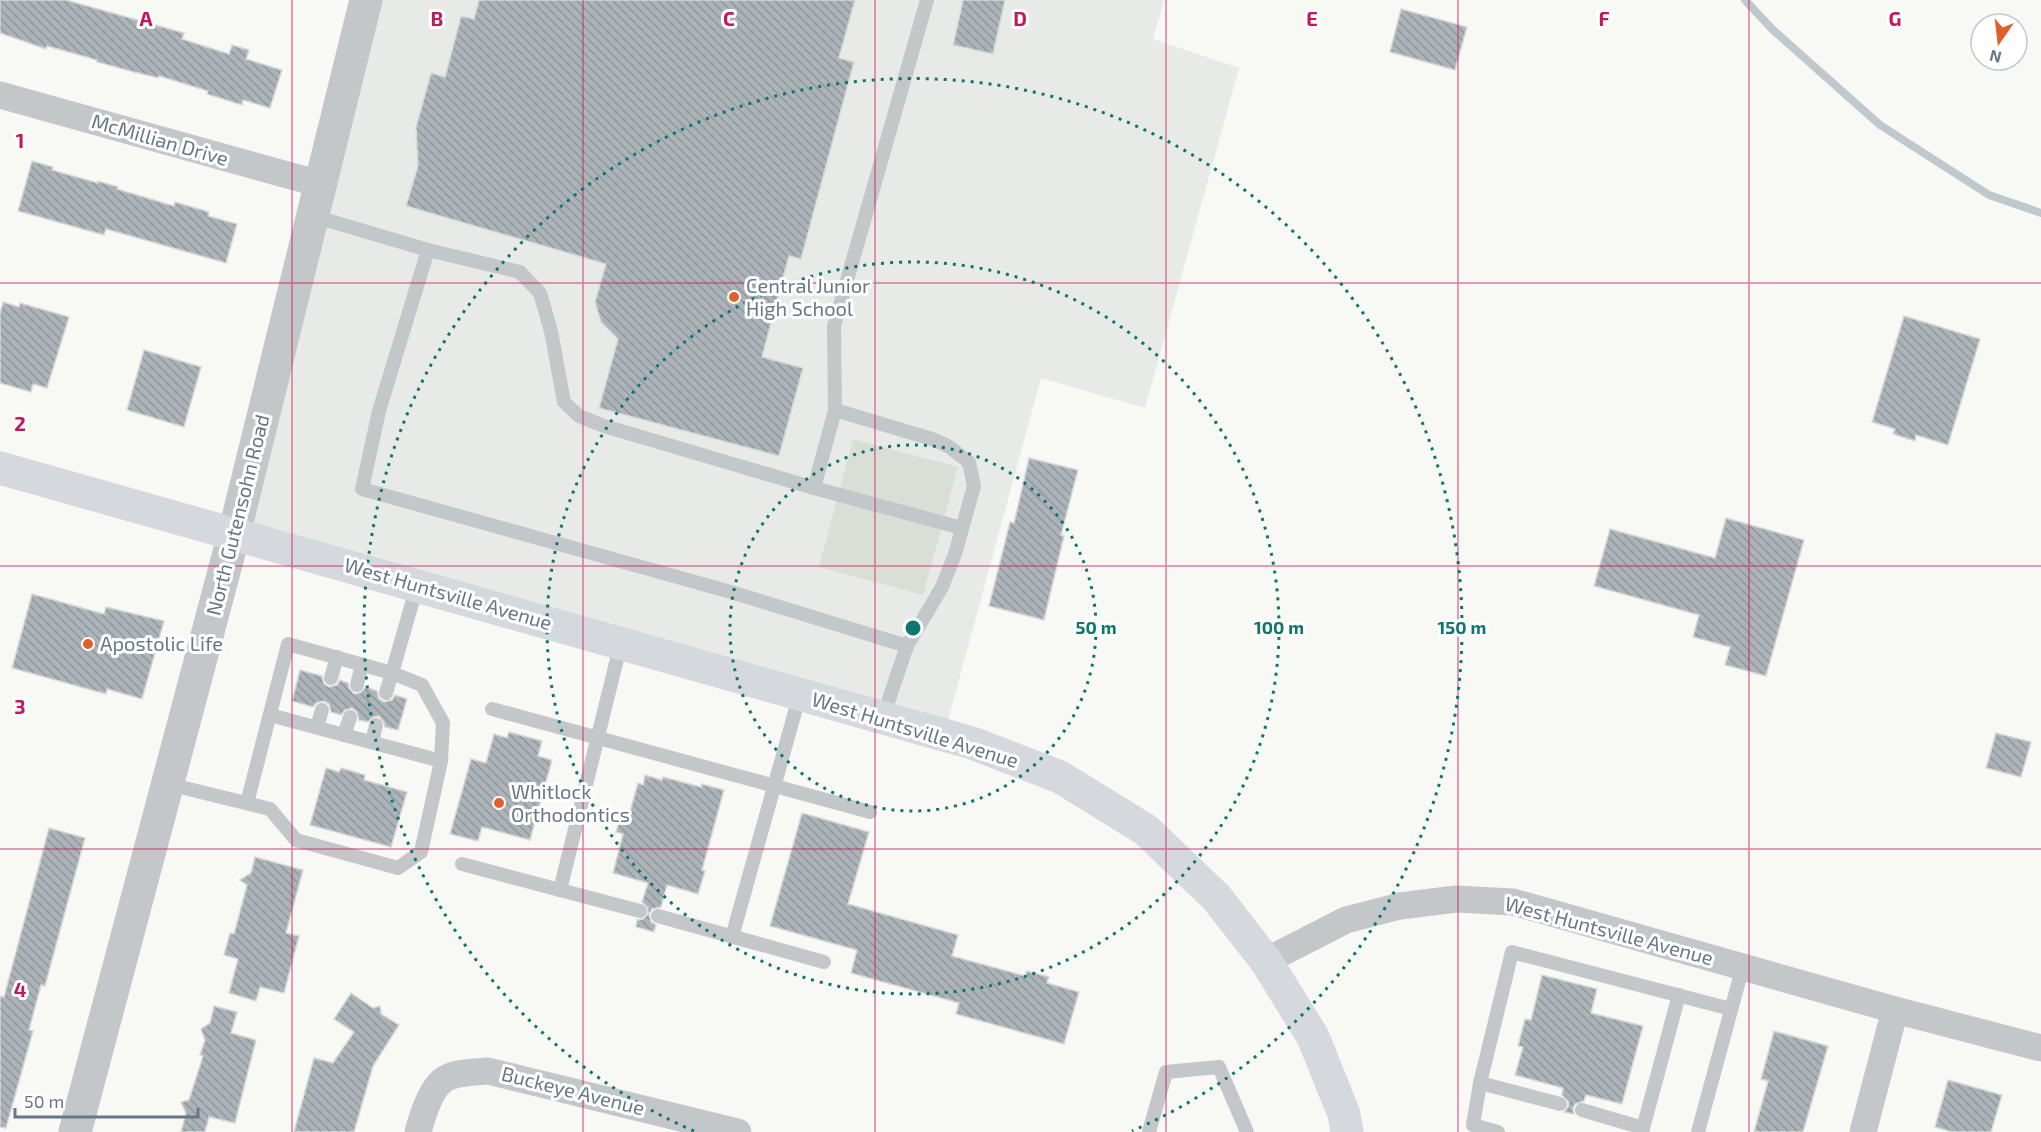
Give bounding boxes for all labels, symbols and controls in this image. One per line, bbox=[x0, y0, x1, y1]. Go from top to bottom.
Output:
text: A bbox=[139, 6, 153, 30]
text: B bbox=[431, 6, 443, 30]
text: C bbox=[723, 6, 735, 30]
text: D bbox=[1013, 6, 1027, 30]
text: E bbox=[1306, 6, 1318, 30]
text: F bbox=[1598, 6, 1610, 30]
text: G bbox=[1889, 6, 1901, 30]
north arrow bbox=[1969, 12, 2029, 72]
text: N bbox=[1987, 46, 2003, 68]
street label: McMillian Drive bbox=[89, 108, 231, 170]
text: 1 bbox=[16, 128, 24, 152]
place label: Central Junior High School bbox=[746, 273, 870, 320]
marker: Central Junior High School bbox=[727, 290, 741, 304]
text: 2 bbox=[14, 411, 26, 435]
street label: North Gutensohn Road bbox=[200, 412, 274, 618]
street label: West Huntsville Avenue bbox=[342, 552, 555, 634]
text: 50 m bbox=[1075, 616, 1117, 638]
text: 100 m bbox=[1254, 616, 1304, 638]
text: 150 m bbox=[1438, 616, 1486, 638]
centre of rings bbox=[903, 618, 923, 638]
place label: Apostolic Life bbox=[100, 631, 223, 655]
marker: Apostolic Life bbox=[81, 637, 95, 651]
street label: West Huntsville Avenue bbox=[809, 686, 1022, 772]
text: 3 bbox=[14, 694, 26, 718]
place label: Whitlock Orthodontics bbox=[511, 779, 630, 826]
marker: Whitlock Orthodontics bbox=[492, 796, 506, 810]
street label: West Huntsville Avenue bbox=[1502, 891, 1716, 969]
text: 4 bbox=[14, 977, 27, 1001]
street label: Buckeye Avenue bbox=[499, 1061, 647, 1119]
scale bar bbox=[15, 1081, 198, 1119]
text: 50 m bbox=[24, 1090, 64, 1112]

